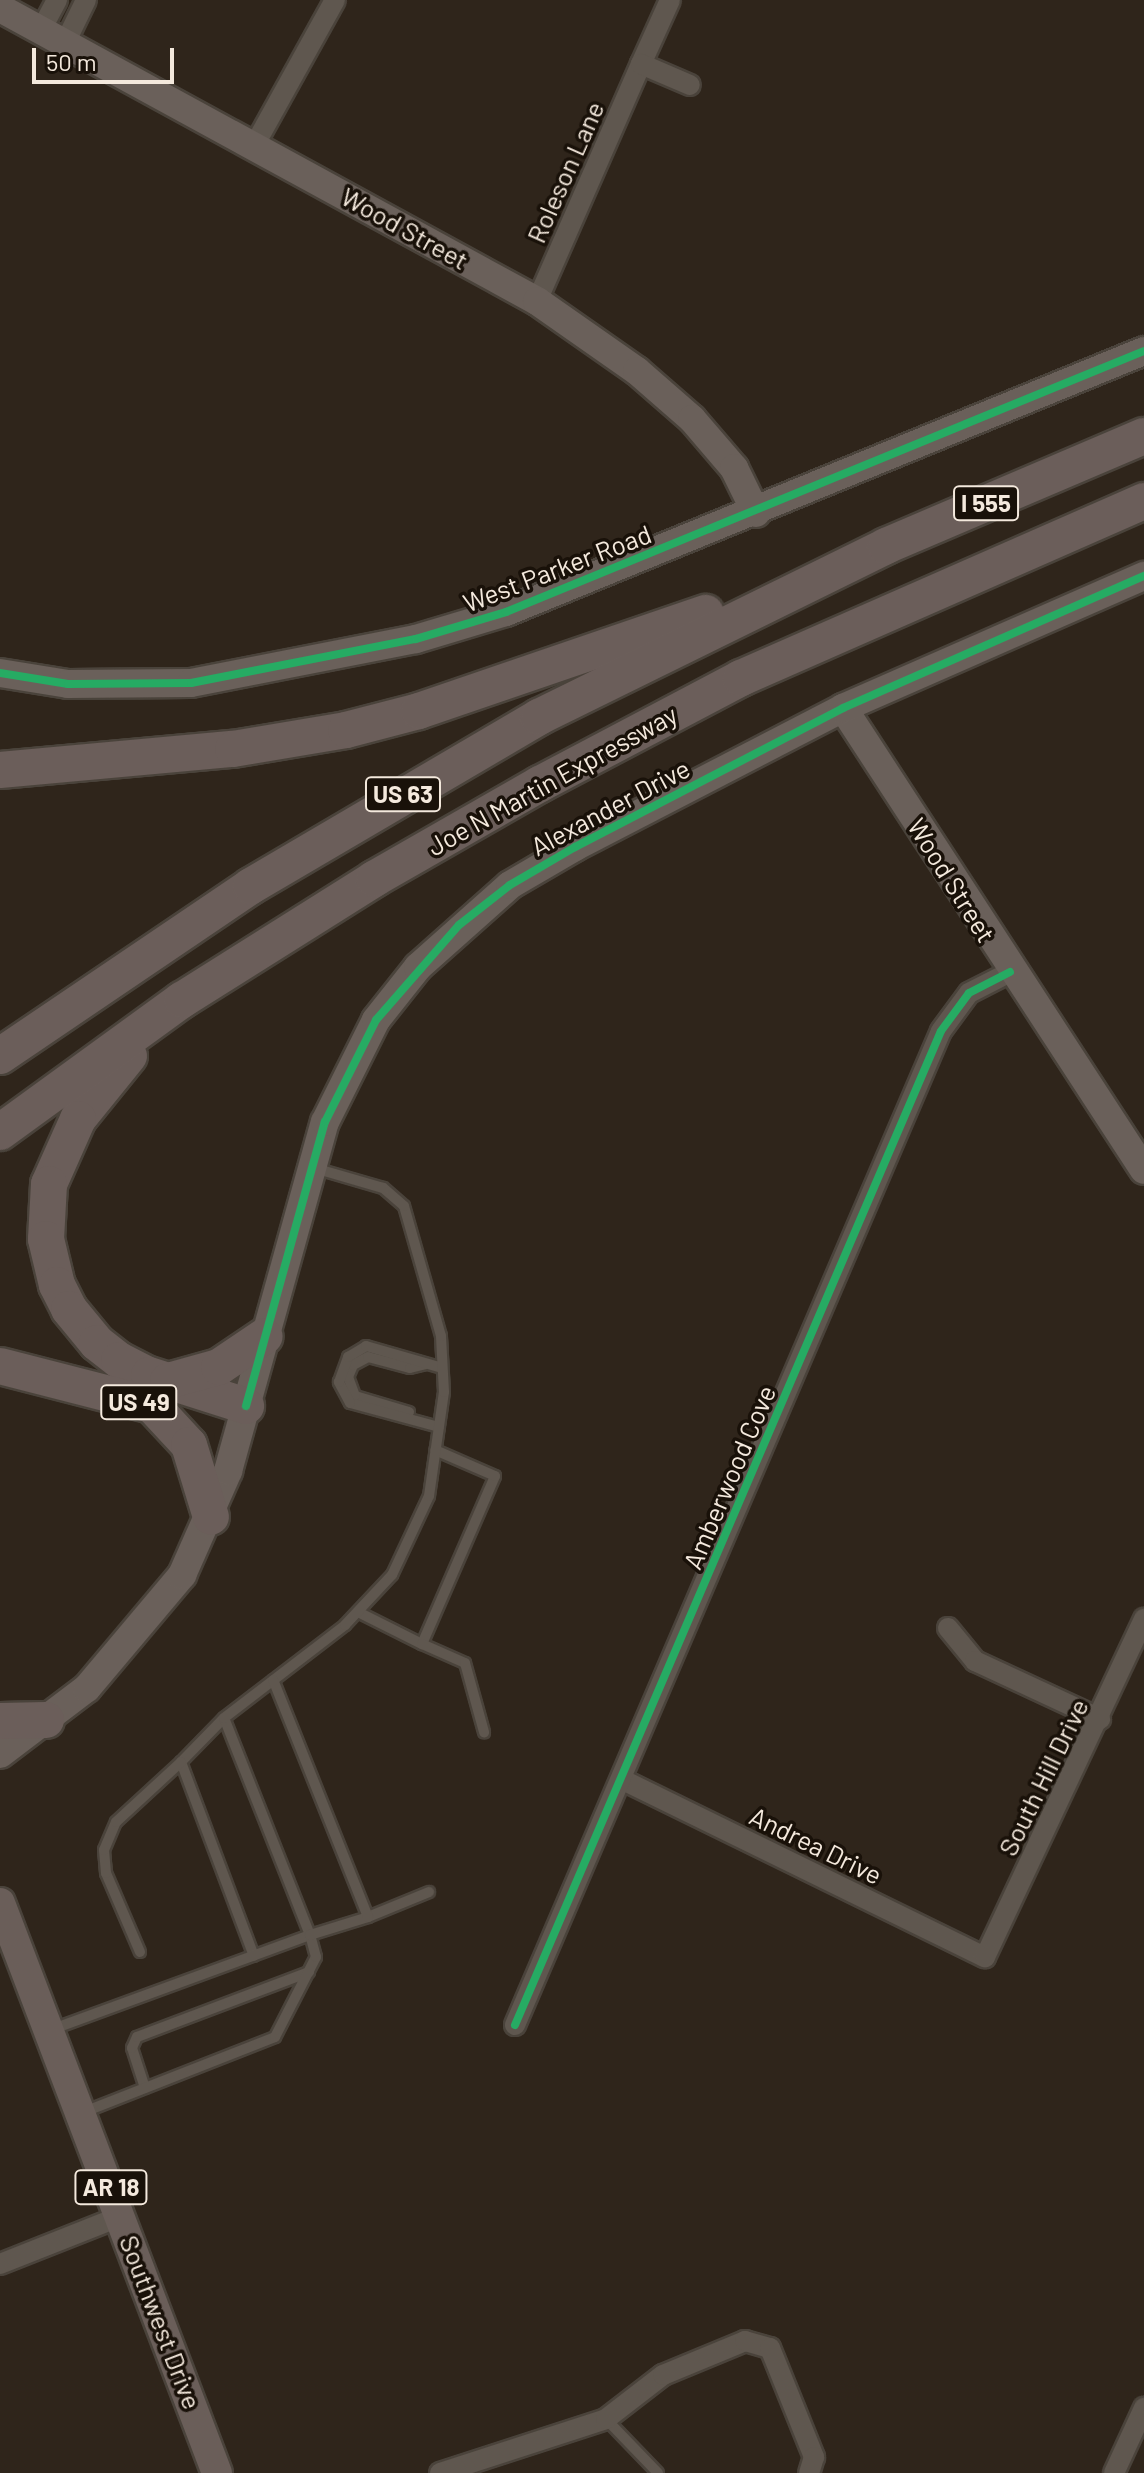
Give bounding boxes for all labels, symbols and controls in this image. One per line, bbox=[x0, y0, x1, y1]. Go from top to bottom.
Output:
scale bar bbox=[36, 32, 178, 82]
text: 50 m bbox=[46, 47, 97, 76]
street label: Roleson Lane bbox=[520, 97, 610, 247]
street label: Wood Street bbox=[336, 180, 474, 276]
road number: I 555 bbox=[952, 483, 1020, 523]
street label: West Parker Road bbox=[459, 518, 655, 618]
street label: Joe N Martin Expressway bbox=[422, 698, 682, 862]
street label: Alexander Drive bbox=[525, 752, 695, 862]
road number: US 63 bbox=[363, 774, 443, 814]
street label: Wood Street bbox=[902, 812, 1002, 948]
street label: Amberwood Cove bbox=[676, 1380, 782, 1574]
road number: US 49 bbox=[99, 1382, 179, 1422]
street label: South Hill Drive bbox=[992, 1693, 1094, 1861]
street label: Andrea Drive bbox=[745, 1800, 887, 1890]
road number: AR 18 bbox=[73, 2167, 149, 2207]
street label: Southwest Drive bbox=[114, 2231, 208, 2413]

